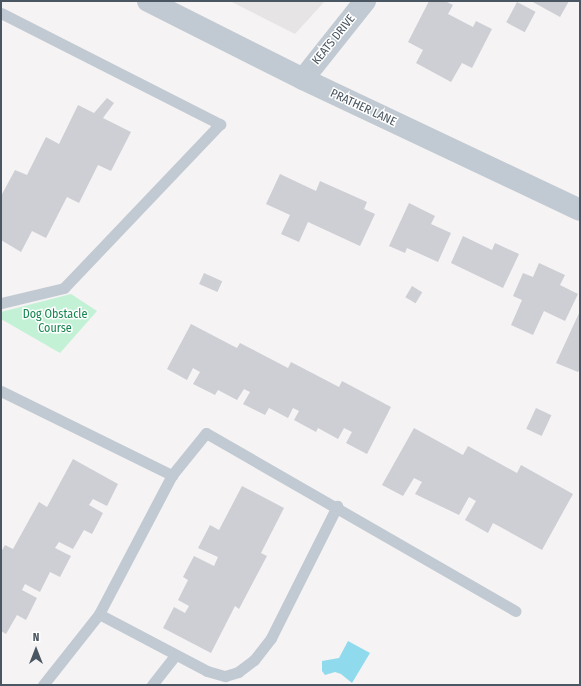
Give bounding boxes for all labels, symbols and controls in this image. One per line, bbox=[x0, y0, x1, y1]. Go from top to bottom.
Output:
street label: KEATS DRIVE bbox=[309, 12, 359, 68]
street label: PRATHER LANE bbox=[328, 86, 398, 130]
park label: Dog Obstacle Course bbox=[23, 308, 87, 336]
north arrow bbox=[16, 630, 56, 670]
text: N bbox=[33, 631, 39, 644]

